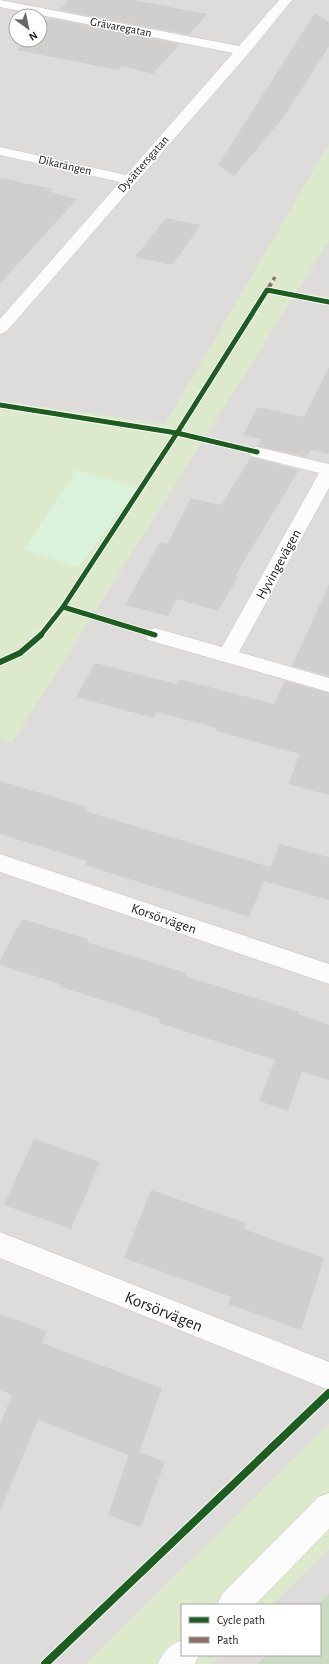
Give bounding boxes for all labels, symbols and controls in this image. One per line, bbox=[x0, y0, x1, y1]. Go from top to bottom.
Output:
north arrow bbox=[8, 8, 48, 48]
street label: Grävaregatan bbox=[89, 15, 153, 39]
text: N bbox=[27, 29, 39, 43]
street label: Dysättersgatan bbox=[115, 133, 172, 195]
street label: Dikarängen bbox=[37, 153, 93, 177]
street label: Hyvingevägen bbox=[254, 527, 304, 602]
street label: Korsörvägen bbox=[129, 901, 198, 937]
street label: Korsörvägen bbox=[122, 1288, 205, 1335]
legend bbox=[181, 1604, 321, 1656]
text: Cycle path bbox=[217, 1614, 265, 1627]
text: Path bbox=[217, 1634, 239, 1646]

